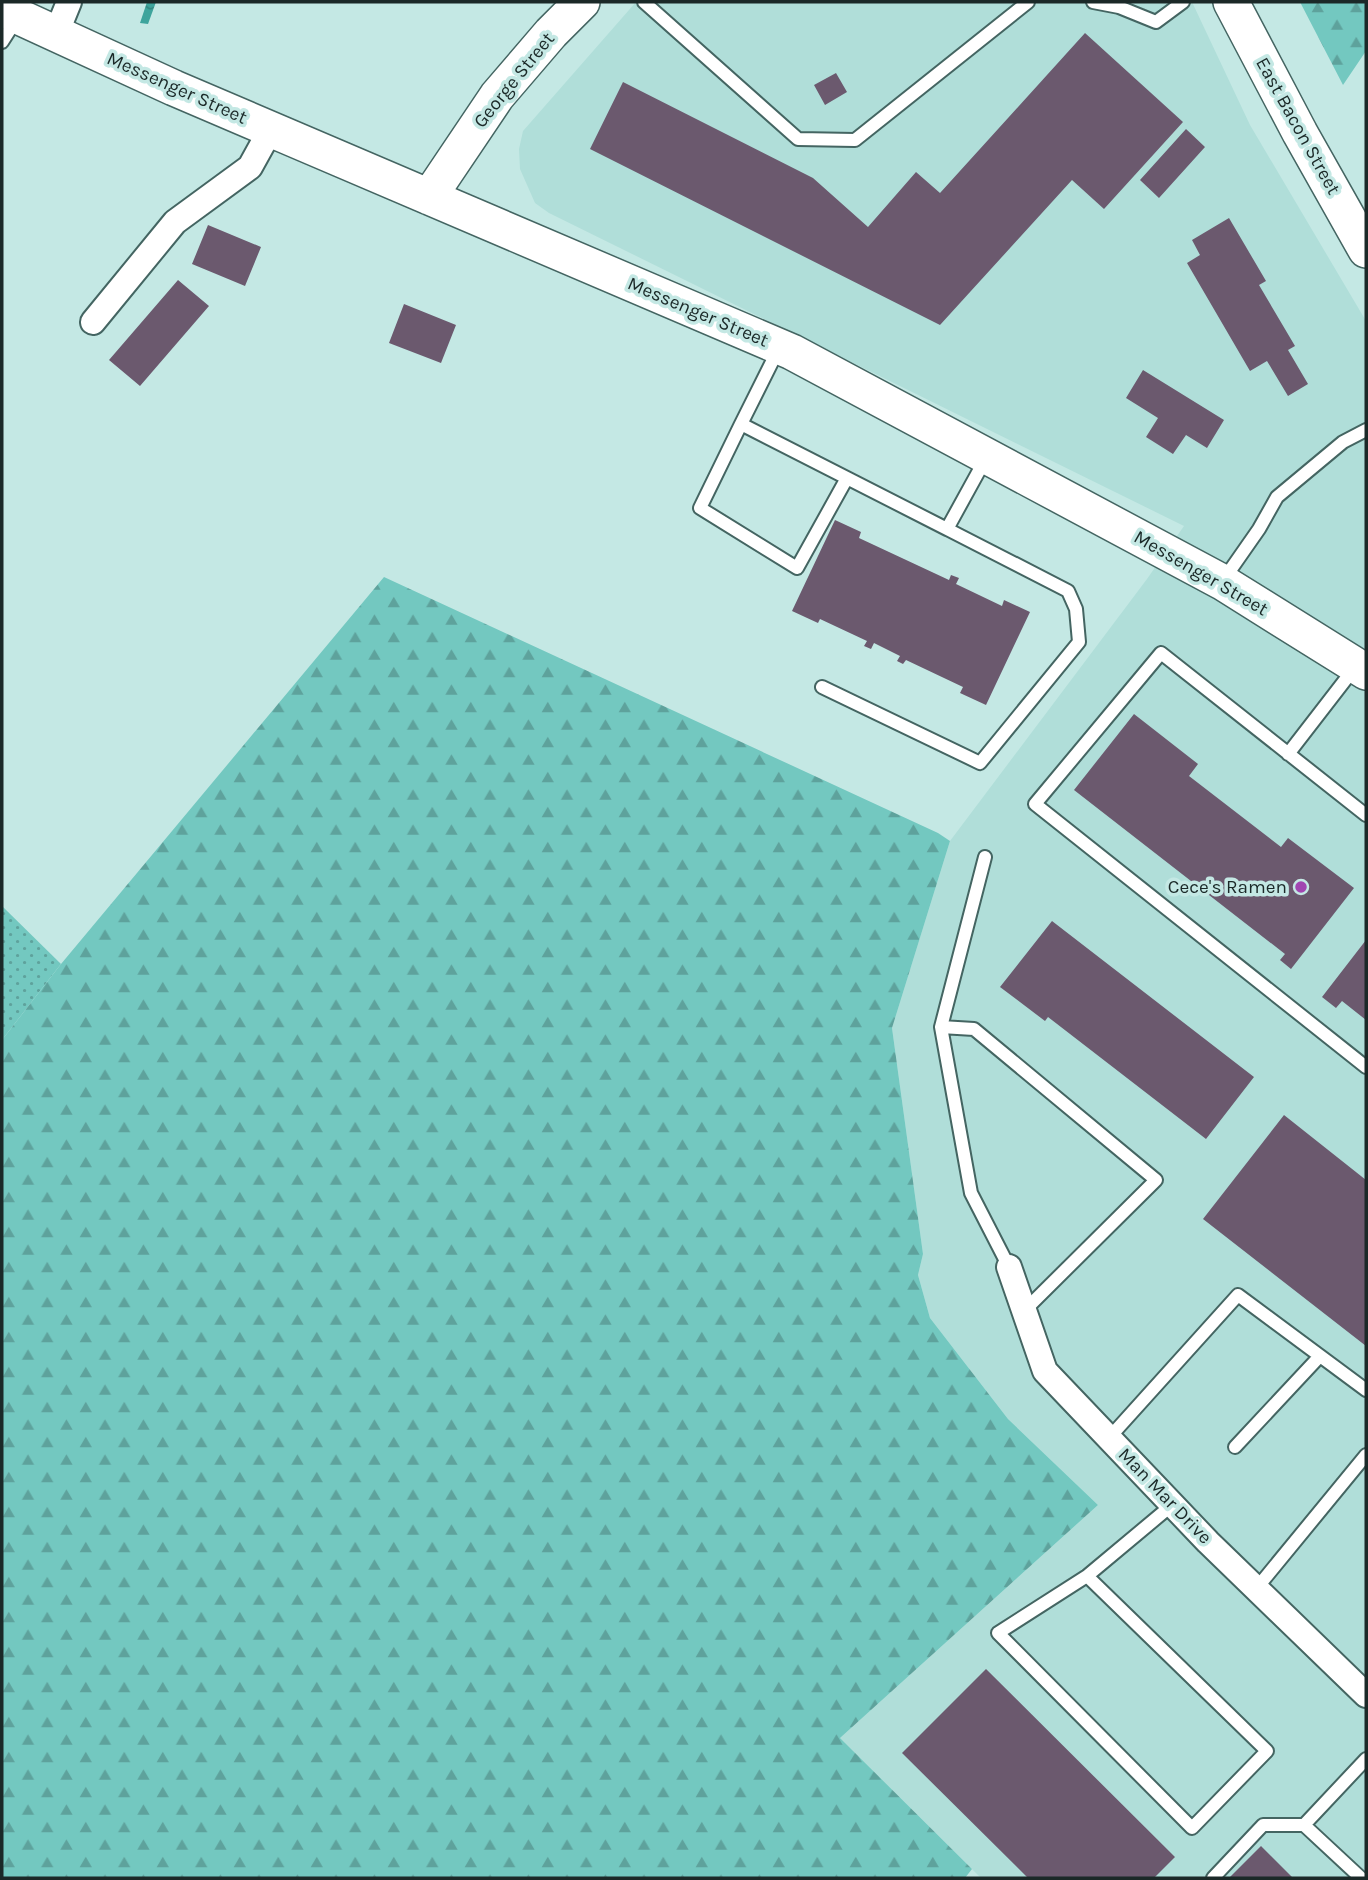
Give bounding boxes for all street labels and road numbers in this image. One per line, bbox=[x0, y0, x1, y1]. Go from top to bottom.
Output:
street label: George Street bbox=[469, 28, 559, 132]
street label: Messenger Street bbox=[104, 47, 250, 129]
street label: East Bacon Street bbox=[1251, 54, 1345, 198]
street label: Messenger Street bbox=[624, 272, 772, 352]
street label: Messenger Street bbox=[1130, 526, 1272, 620]
street label: Man Mar Drive bbox=[1114, 1443, 1216, 1549]

